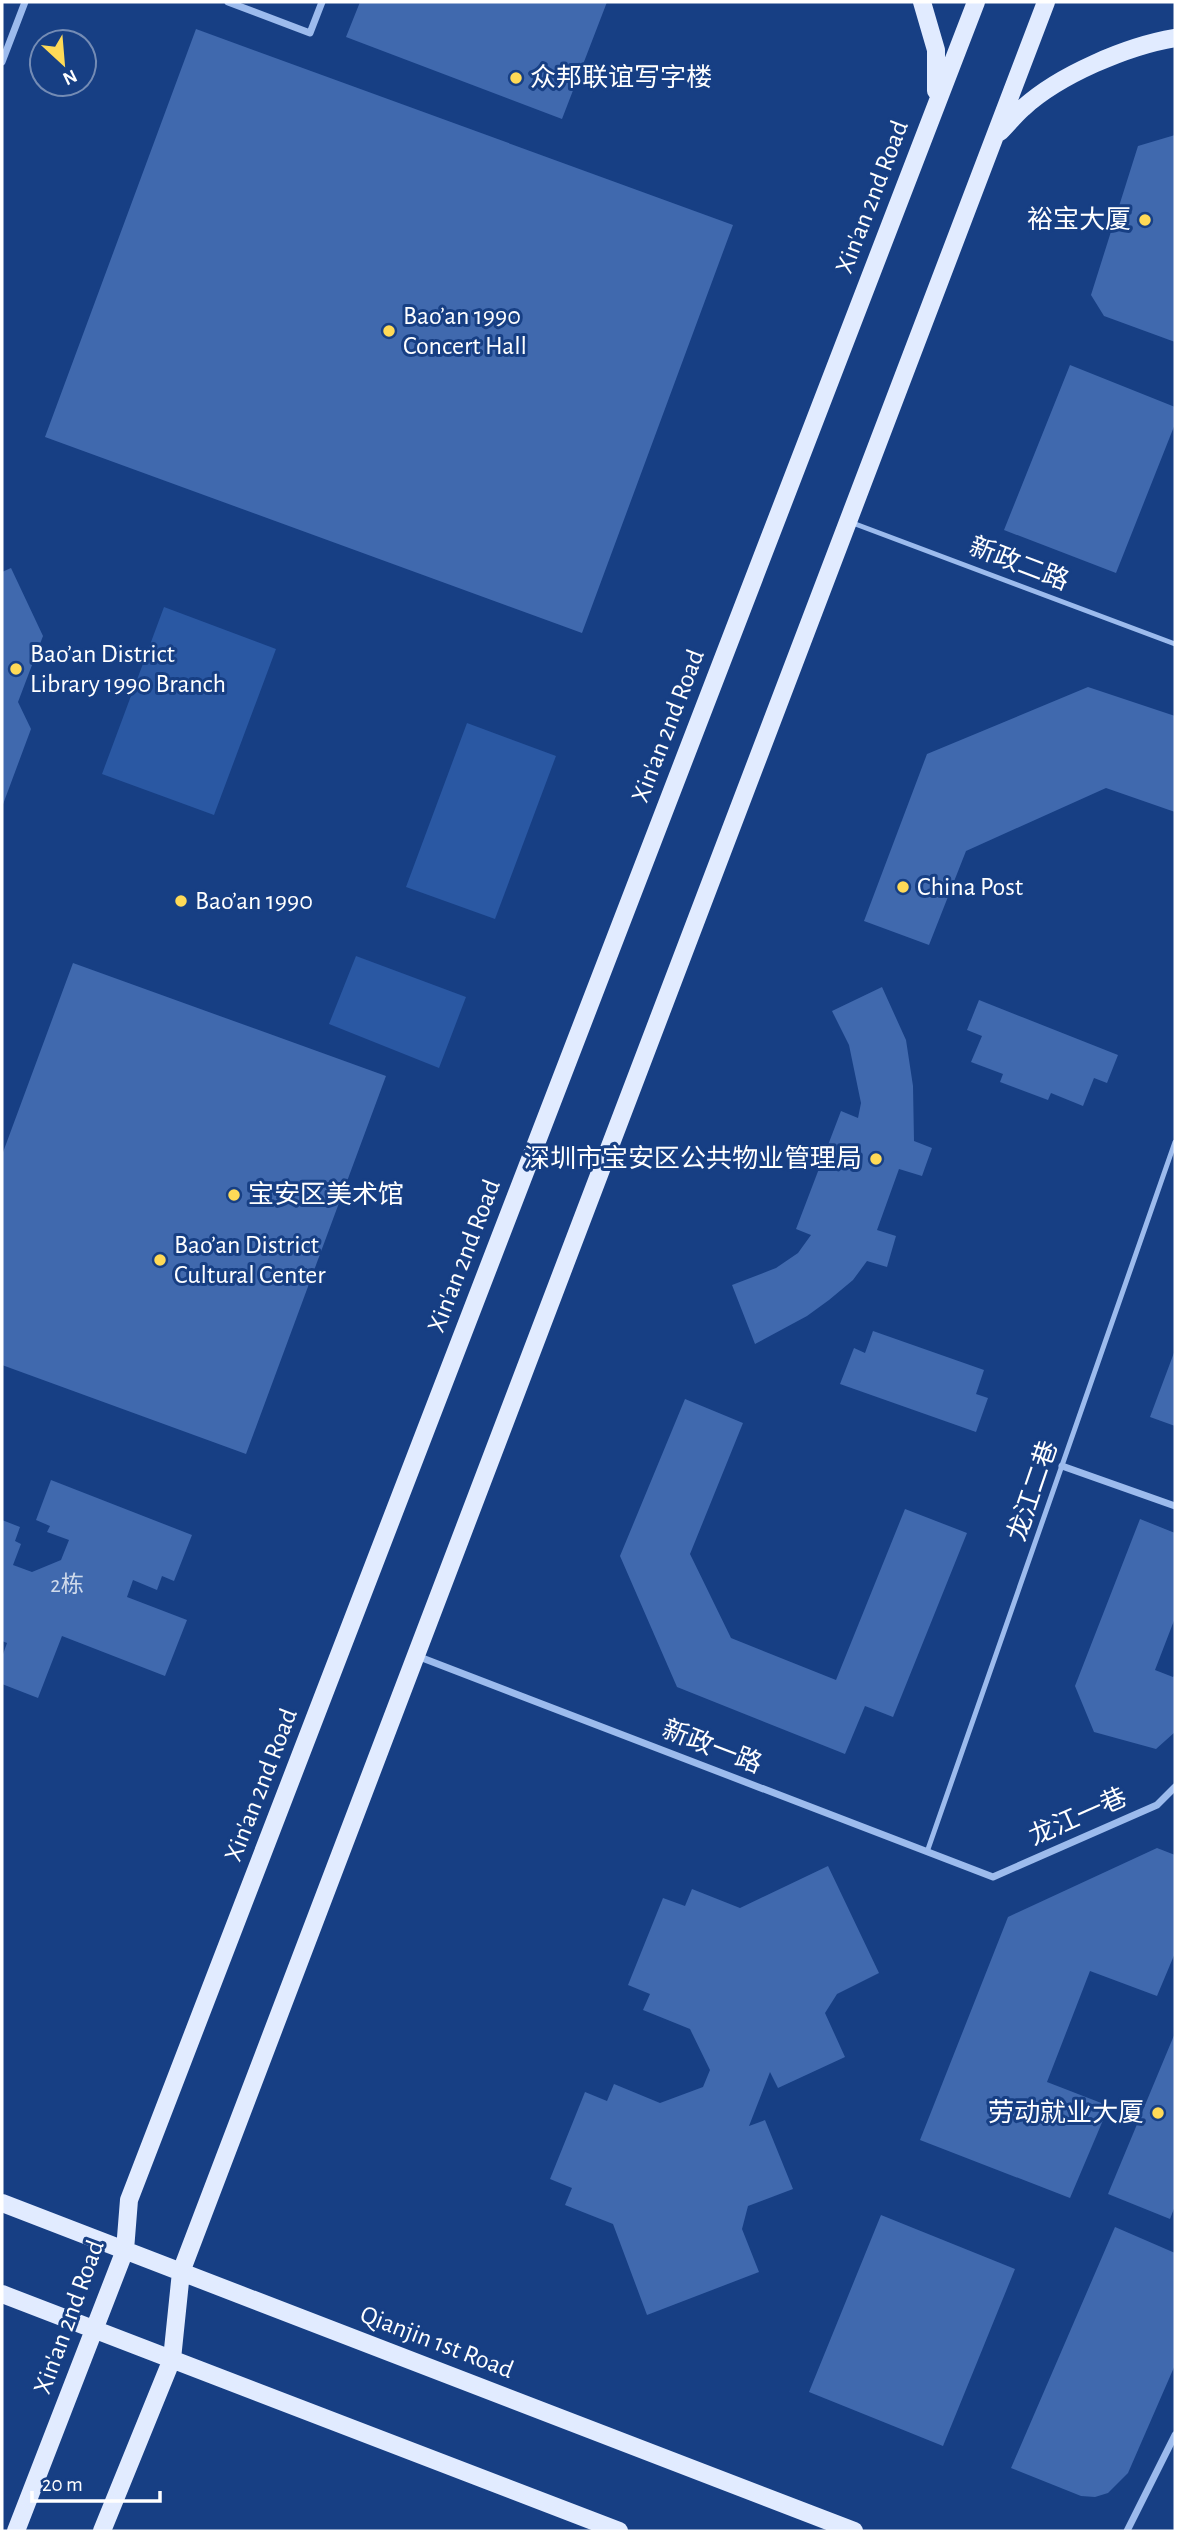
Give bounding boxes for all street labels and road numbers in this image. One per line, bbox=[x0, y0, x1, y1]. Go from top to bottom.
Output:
street label: Xin'an 2nd Road bbox=[831, 117, 913, 277]
street label: 新政二路 bbox=[966, 532, 1073, 595]
street label: Xin'an 2nd Road bbox=[627, 646, 709, 806]
street label: Xin'an 2nd Road bbox=[423, 1176, 505, 1336]
street label: 龙江二巷 bbox=[1002, 1437, 1062, 1544]
street label: Xin'an 2nd Road bbox=[220, 1705, 302, 1865]
street label: 新政一路 bbox=[659, 1715, 766, 1778]
street label: 龙江一巷 bbox=[1024, 1782, 1131, 1850]
street label: Xin'an 2nd Road bbox=[29, 2237, 109, 2397]
street label: Qianjin 1st Road bbox=[357, 2301, 517, 2383]

